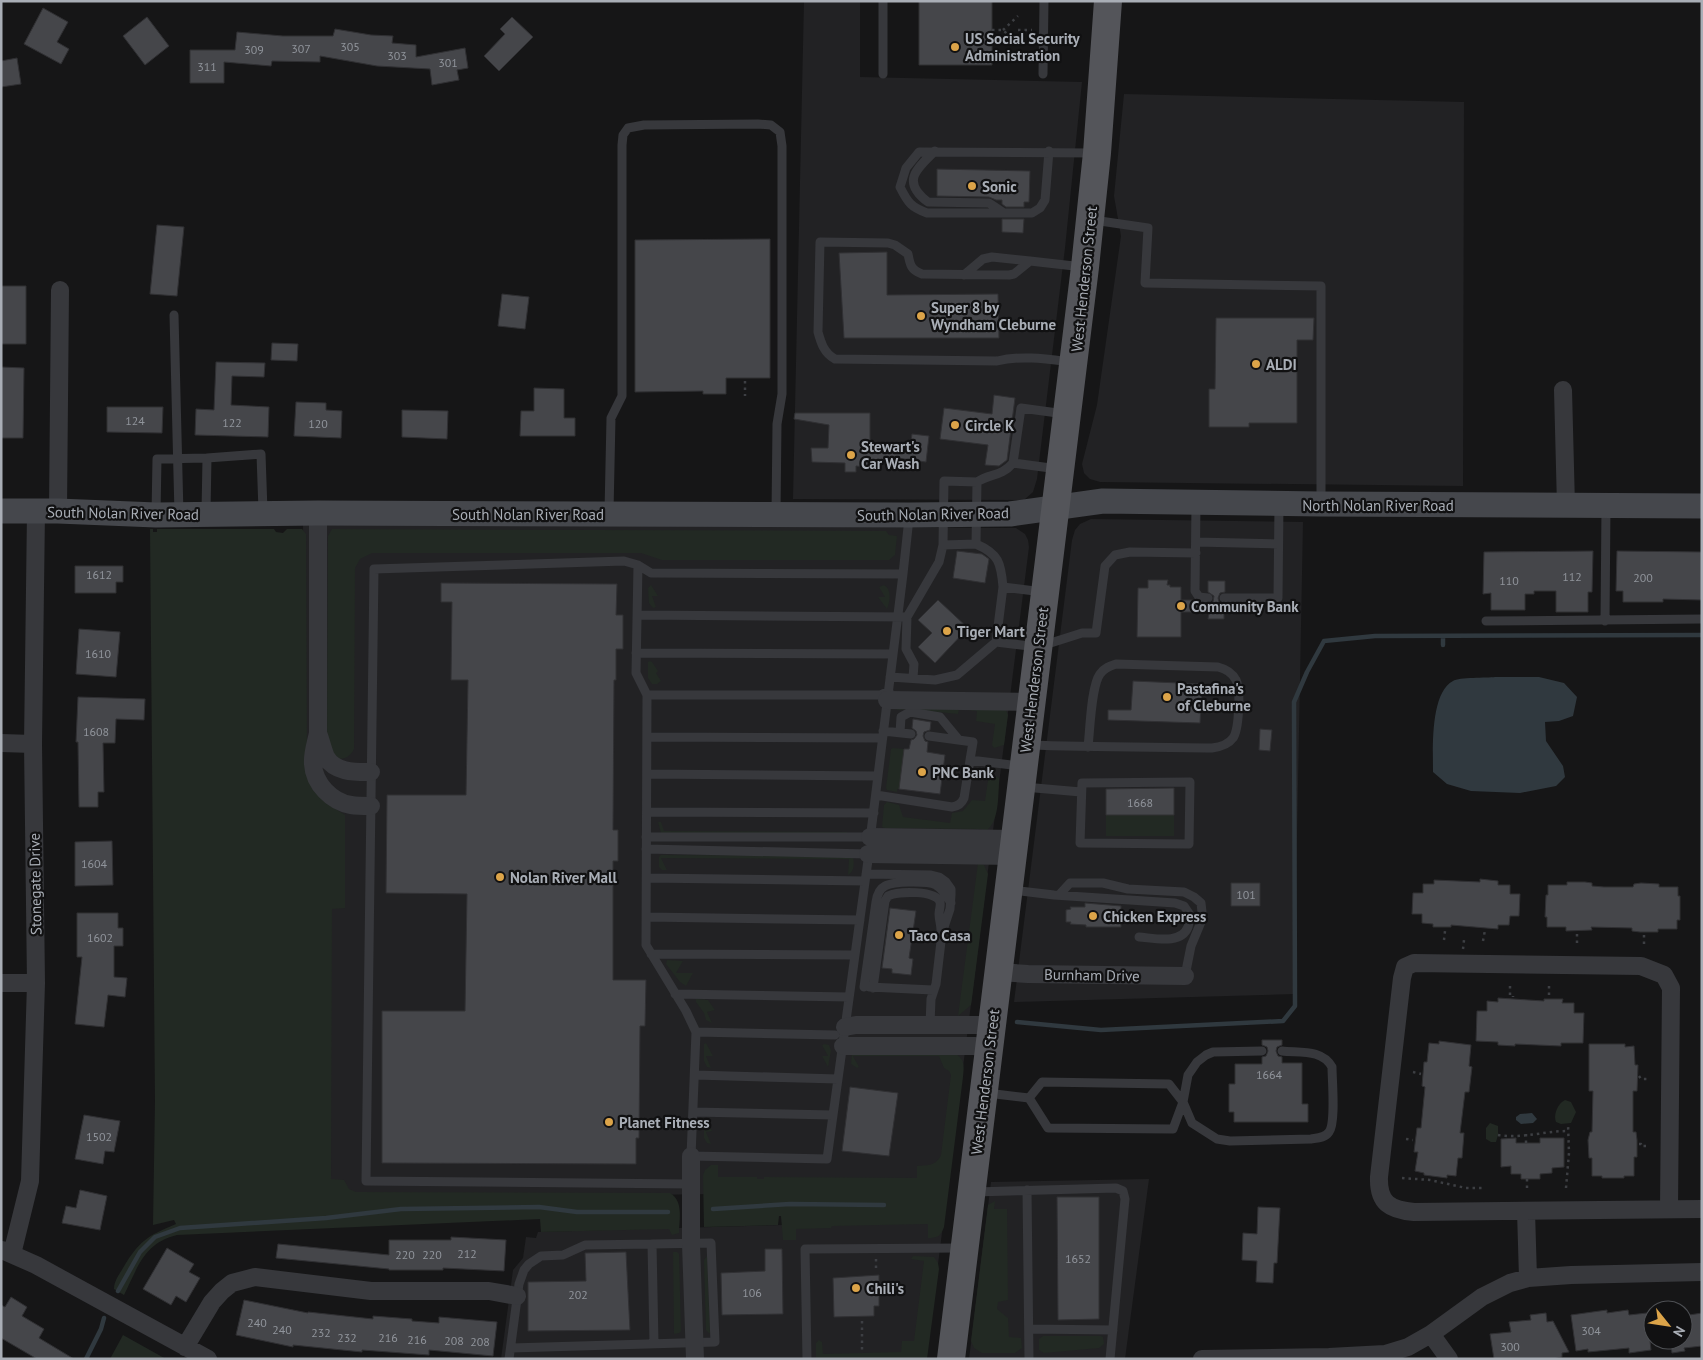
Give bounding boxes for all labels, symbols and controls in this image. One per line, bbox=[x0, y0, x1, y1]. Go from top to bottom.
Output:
place label: US Social Security Administration bbox=[965, 29, 1081, 65]
house number: 305 bbox=[340, 39, 360, 54]
house number: 307 bbox=[291, 41, 311, 56]
marker: US Social Security Administration bbox=[949, 41, 961, 53]
house number: 309 bbox=[244, 42, 264, 57]
house number: 303 bbox=[387, 48, 407, 63]
house number: 301 bbox=[438, 55, 458, 70]
house number: 311 bbox=[197, 59, 217, 74]
place label: Sonic bbox=[982, 177, 1017, 196]
marker: Sonic bbox=[966, 180, 978, 192]
street label: West Henderson Street bbox=[1067, 205, 1101, 353]
place label: Super 8 by Wyndham Cleburne bbox=[931, 298, 1056, 334]
marker: Super 8 by Wyndham Cleburne bbox=[915, 310, 927, 322]
place label: ALDI bbox=[1266, 355, 1297, 374]
marker: ALDI bbox=[1250, 358, 1262, 370]
house number: 124 bbox=[125, 413, 145, 428]
house number: 122 bbox=[222, 415, 242, 430]
house number: 120 bbox=[308, 416, 328, 431]
place label: Circle K bbox=[965, 416, 1015, 435]
marker: Circle K bbox=[949, 419, 961, 431]
place label: Stewart's Car Wash bbox=[861, 437, 920, 473]
marker: Stewart's Car Wash bbox=[845, 449, 857, 461]
street label: North Nolan River Road bbox=[1302, 496, 1454, 515]
street label: South Nolan River Road bbox=[47, 502, 199, 524]
street label: South Nolan River Road bbox=[857, 503, 1009, 525]
street label: South Nolan River Road bbox=[452, 505, 604, 524]
house number: 1612 bbox=[86, 567, 112, 582]
house number: 112 bbox=[1562, 569, 1582, 584]
house number: 200 bbox=[1633, 570, 1653, 585]
house number: 110 bbox=[1499, 573, 1519, 588]
place label: Community Bank bbox=[1191, 597, 1299, 616]
marker: Community Bank bbox=[1175, 600, 1187, 612]
street label: West Henderson Street bbox=[1016, 606, 1052, 754]
place label: Tiger Mart bbox=[957, 622, 1025, 641]
marker: Tiger Mart bbox=[941, 625, 953, 637]
house number: 1610 bbox=[85, 646, 112, 661]
place label: Pastafina's of Cleburne bbox=[1177, 679, 1251, 715]
marker: Pastafina's of Cleburne bbox=[1161, 691, 1173, 703]
house number: 1608 bbox=[83, 724, 109, 739]
place label: PNC Bank bbox=[932, 763, 994, 782]
marker: PNC Bank bbox=[916, 766, 928, 778]
house number: 1668 bbox=[1127, 795, 1153, 810]
street label: Stonegate Drive bbox=[25, 833, 45, 935]
house number: 1604 bbox=[81, 856, 108, 871]
place label: Nolan River Mall bbox=[510, 868, 617, 887]
marker: Nolan River Mall bbox=[494, 871, 506, 883]
house number: 101 bbox=[1236, 887, 1256, 902]
place label: Chicken Express bbox=[1103, 907, 1206, 926]
marker: Chicken Express bbox=[1087, 910, 1099, 922]
place label: Taco Casa bbox=[909, 926, 971, 945]
marker: Taco Casa bbox=[893, 929, 905, 941]
house number: 1602 bbox=[87, 930, 113, 945]
street label: Burnham Drive bbox=[1044, 965, 1140, 985]
street label: West Henderson Street bbox=[967, 1008, 1003, 1156]
house number: 1664 bbox=[1256, 1067, 1283, 1082]
place label: Planet Fitness bbox=[619, 1113, 710, 1132]
marker: Planet Fitness bbox=[603, 1116, 615, 1128]
house number: 1502 bbox=[86, 1129, 112, 1144]
house number: 212 bbox=[457, 1246, 477, 1261]
house number: 220 bbox=[395, 1247, 415, 1262]
house number: 220 bbox=[422, 1247, 442, 1262]
house number: 1652 bbox=[1065, 1251, 1091, 1266]
place label: Chili's bbox=[866, 1279, 904, 1298]
marker: Chili's bbox=[850, 1282, 862, 1294]
house number: 106 bbox=[742, 1285, 762, 1300]
house number: 202 bbox=[568, 1287, 588, 1302]
north arrow bbox=[1643, 1300, 1693, 1350]
house number: 240 bbox=[247, 1315, 267, 1330]
house number: 240 bbox=[272, 1322, 292, 1337]
house number: 304 bbox=[1581, 1323, 1601, 1338]
text: N bbox=[1669, 1323, 1689, 1340]
house number: 232 bbox=[311, 1325, 331, 1340]
house number: 232 bbox=[337, 1330, 357, 1345]
house number: 216 bbox=[378, 1330, 398, 1345]
house number: 216 bbox=[407, 1332, 427, 1347]
house number: 208 bbox=[444, 1333, 464, 1348]
house number: 208 bbox=[470, 1334, 490, 1349]
house number: 300 bbox=[1500, 1339, 1520, 1354]

